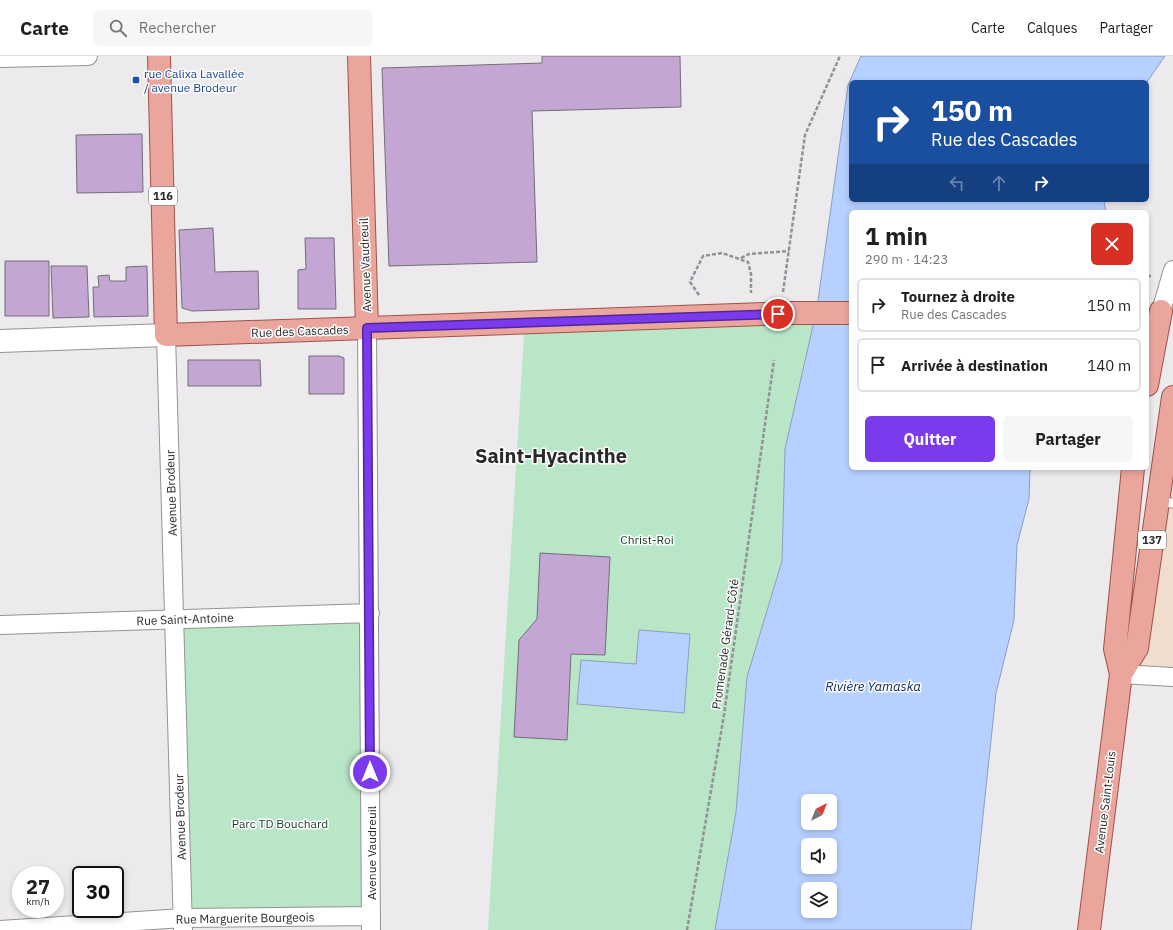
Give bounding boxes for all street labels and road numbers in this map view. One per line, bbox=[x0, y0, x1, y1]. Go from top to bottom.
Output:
road number: 116 bbox=[149, 187, 177, 205]
street label: Avenue Vaudreuil bbox=[356, 218, 374, 312]
street label: Rue des Cascades bbox=[251, 322, 349, 340]
street label: Avenue Brodeur bbox=[162, 449, 180, 537]
road number: 137 bbox=[1138, 531, 1166, 549]
street label: Promenade Gérard-Côté bbox=[708, 577, 742, 710]
street label: Rue Saint-Antoine bbox=[136, 610, 234, 628]
street label: Avenue Saint-Louis bbox=[1091, 750, 1119, 854]
street label: Avenue Brodeur bbox=[171, 773, 189, 861]
street label: Avenue Vaudreuil bbox=[364, 806, 379, 900]
street label: Rue Marguerite Bourgeois bbox=[175, 909, 315, 927]

